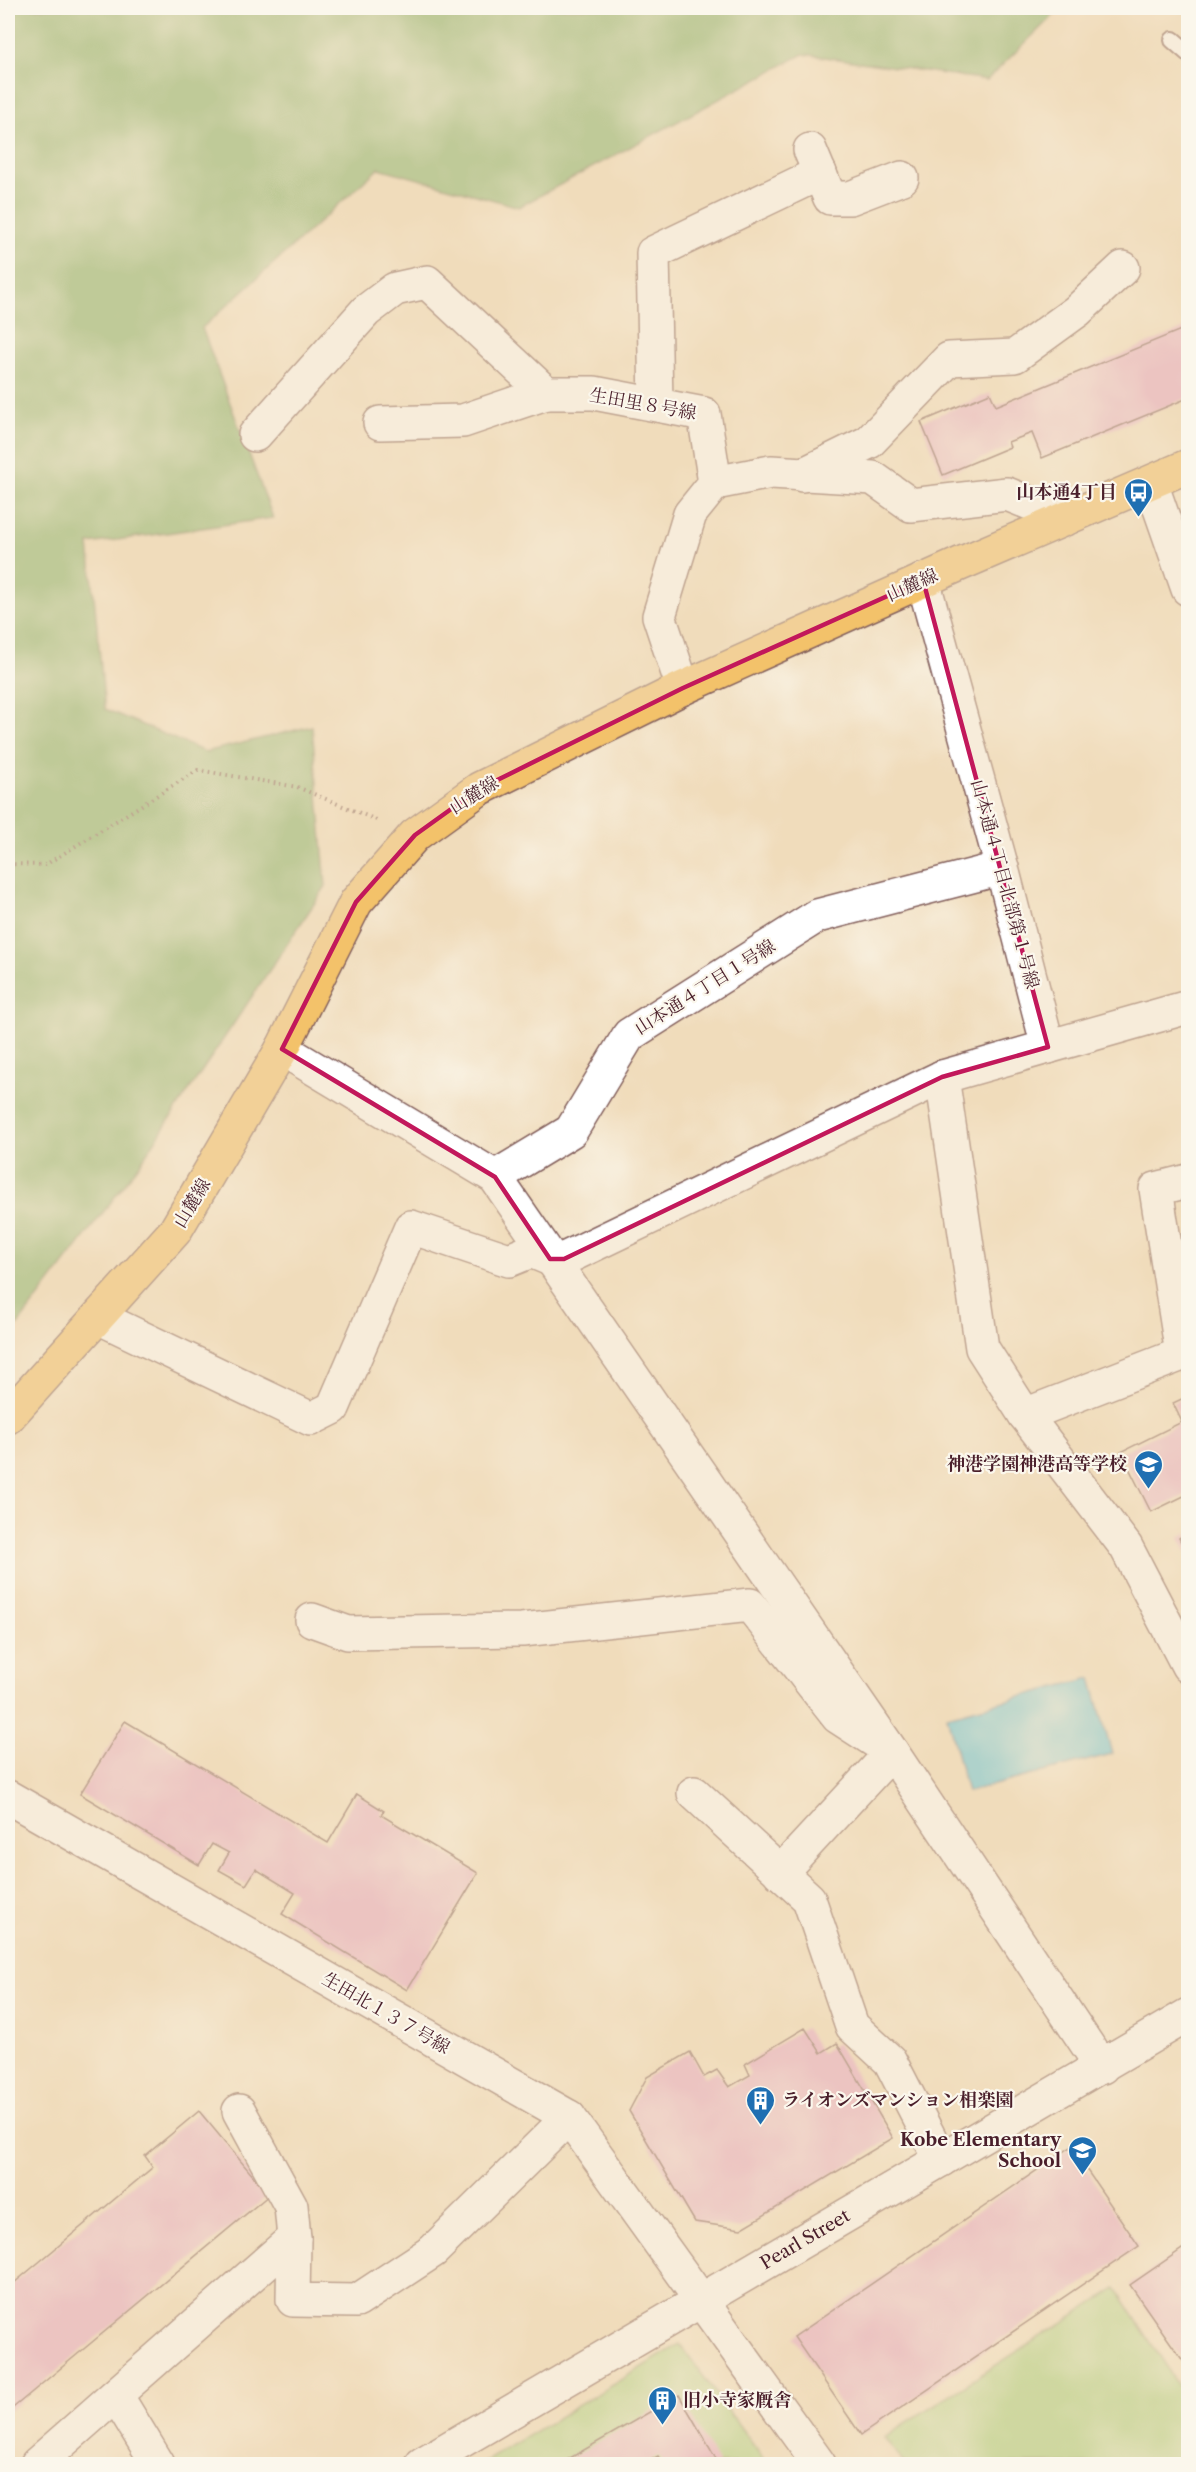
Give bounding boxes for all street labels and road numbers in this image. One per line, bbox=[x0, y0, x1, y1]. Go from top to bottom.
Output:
street label: 生田里８号線 bbox=[588, 384, 698, 424]
street label: 山麓線 bbox=[883, 564, 941, 606]
street label: 山麓線 bbox=[445, 771, 503, 819]
street label: 山本通４丁目北部第１号線 bbox=[966, 777, 1044, 991]
street label: 山本通４丁目１号線 bbox=[630, 935, 780, 1039]
street label: 山麓線 bbox=[169, 1174, 215, 1232]
street label: 生田北１３７号線 bbox=[318, 1967, 454, 2059]
street label: Pearl Street bbox=[756, 2204, 854, 2274]

